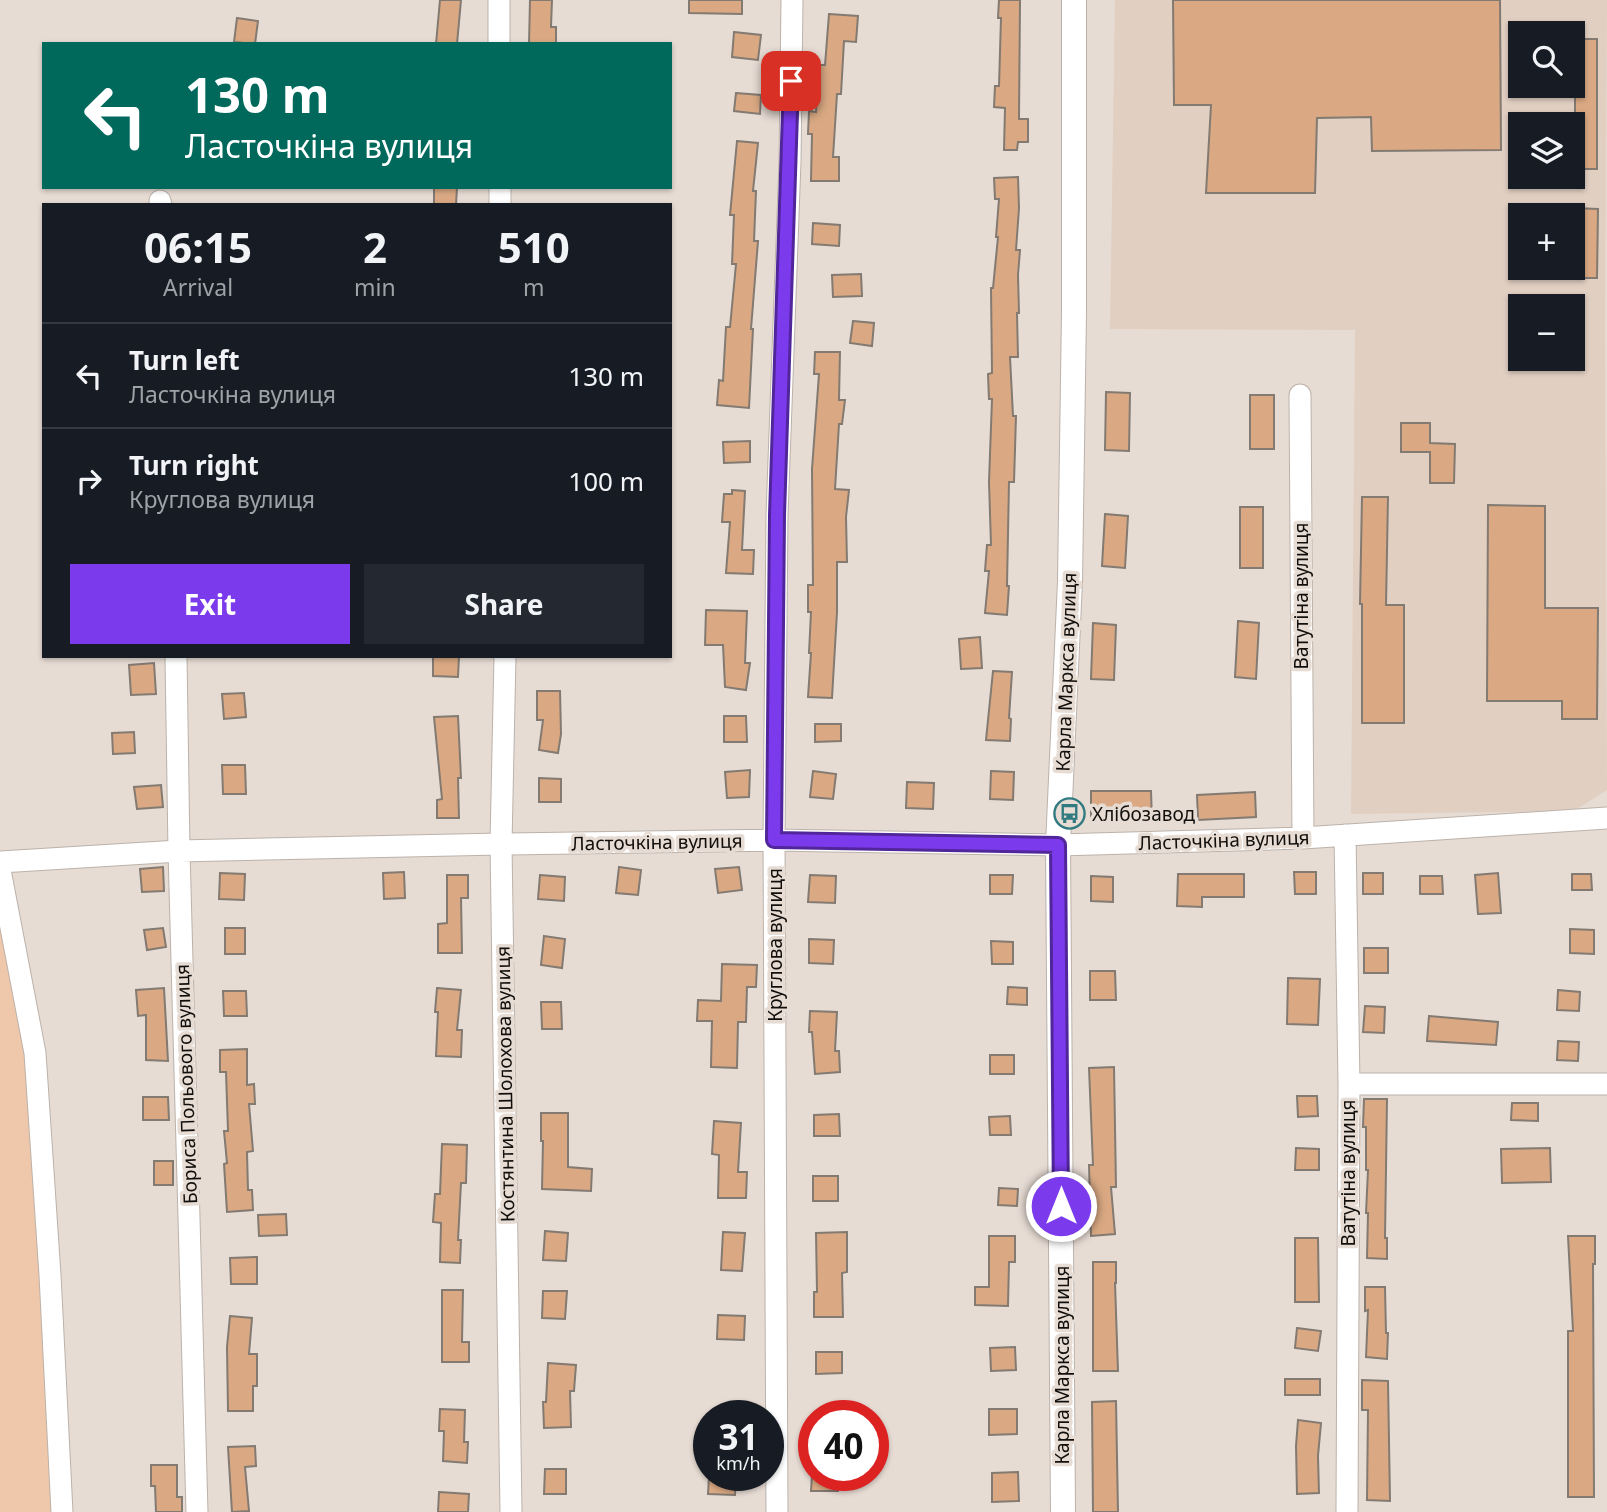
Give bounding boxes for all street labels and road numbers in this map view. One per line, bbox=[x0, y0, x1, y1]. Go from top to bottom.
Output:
street label: Ватутіна вулиця bbox=[1288, 523, 1314, 669]
street label: Карла Маркса вулиця bbox=[1050, 572, 1082, 772]
street label: Ласточкіна вулиця bbox=[1138, 824, 1310, 856]
street label: Ласточкіна вулиця bbox=[571, 828, 743, 856]
street label: Круглова вулиця bbox=[762, 868, 788, 1022]
street label: Костянтина Шолохова вулиця bbox=[490, 946, 520, 1222]
street label: Бориса Польового вулиця bbox=[169, 963, 203, 1205]
street label: Ватутіна вулиця bbox=[1335, 1100, 1361, 1246]
street label: Карла Маркса вулиця bbox=[1049, 1265, 1075, 1465]

